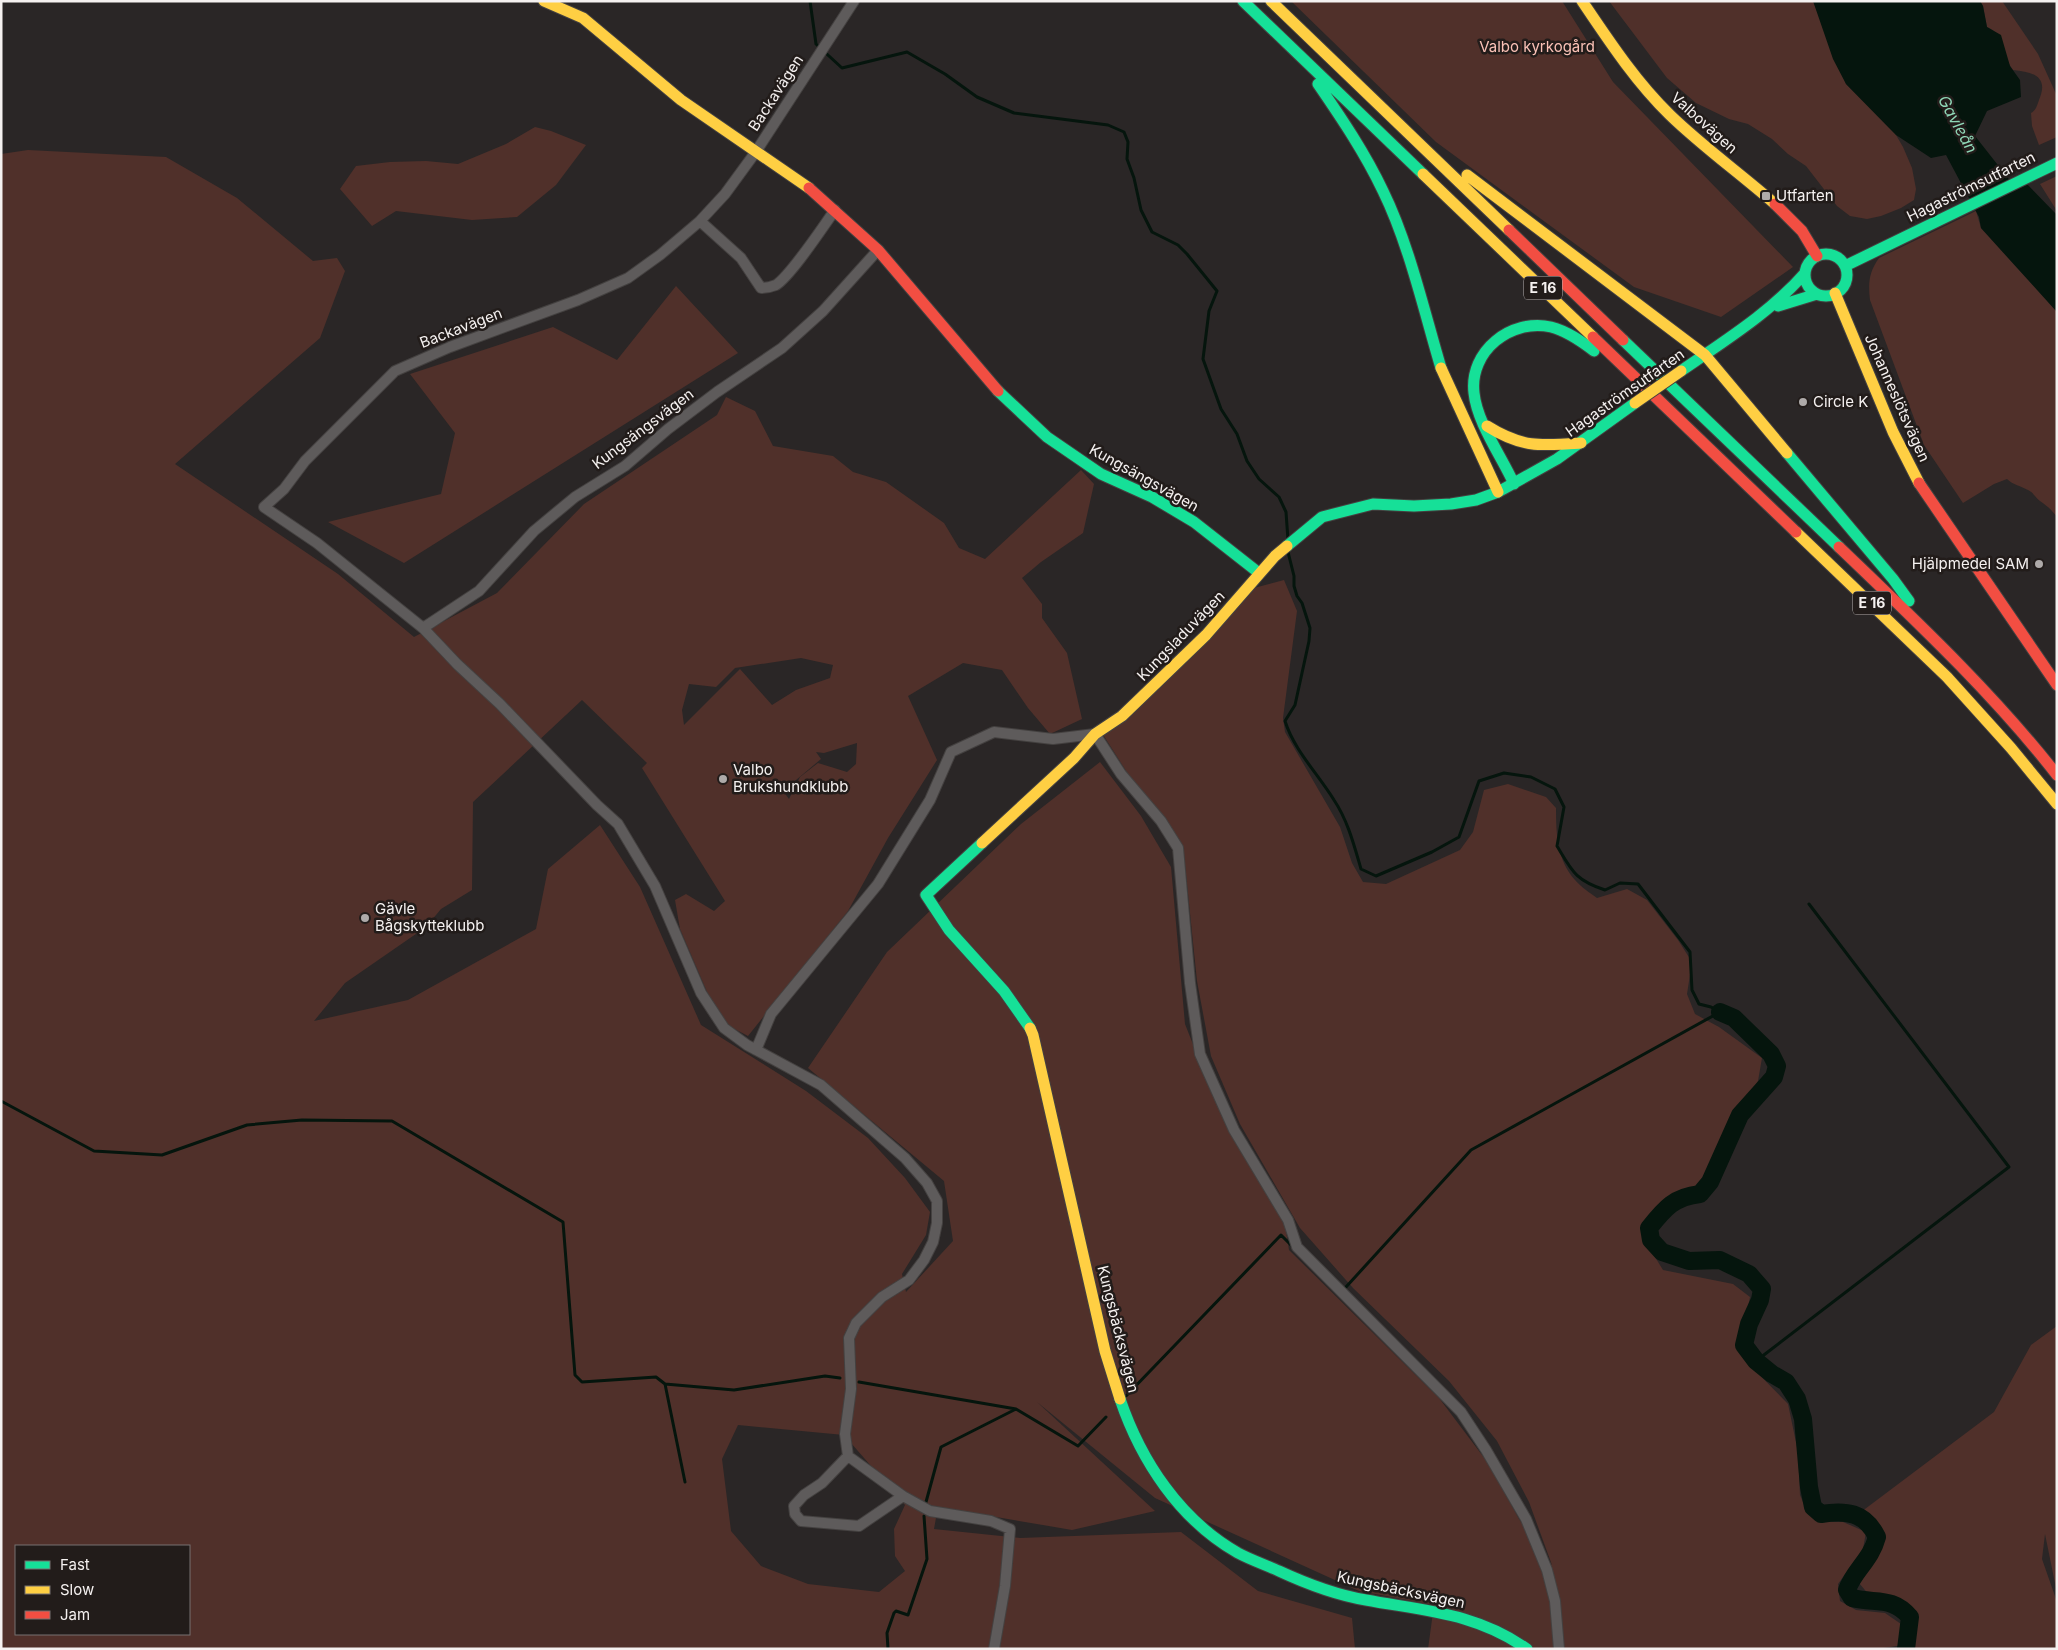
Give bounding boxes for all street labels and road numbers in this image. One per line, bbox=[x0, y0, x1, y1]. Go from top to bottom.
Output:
street label: Backavägen bbox=[744, 51, 807, 134]
street label: Valbovägen bbox=[1667, 88, 1742, 157]
street label: Hagaströmsutfarten bbox=[1903, 147, 2038, 226]
road number: E 16 bbox=[1524, 276, 1562, 300]
street label: Backavägen bbox=[417, 303, 505, 352]
street label: Johanneslötsvägen bbox=[1861, 331, 1934, 465]
street label: Hagaströmsutfarten bbox=[1562, 344, 1688, 441]
street label: Kungsängsvägen bbox=[588, 384, 697, 473]
street label: Kungsängsvägen bbox=[1086, 440, 1202, 516]
street label: Kungsladuvägen bbox=[1133, 587, 1229, 685]
road number: E 16 bbox=[1853, 592, 1891, 614]
street label: Kungsbäcksvägen bbox=[1093, 1263, 1143, 1394]
street label: Kungsbäcksvägen bbox=[1335, 1567, 1467, 1612]

